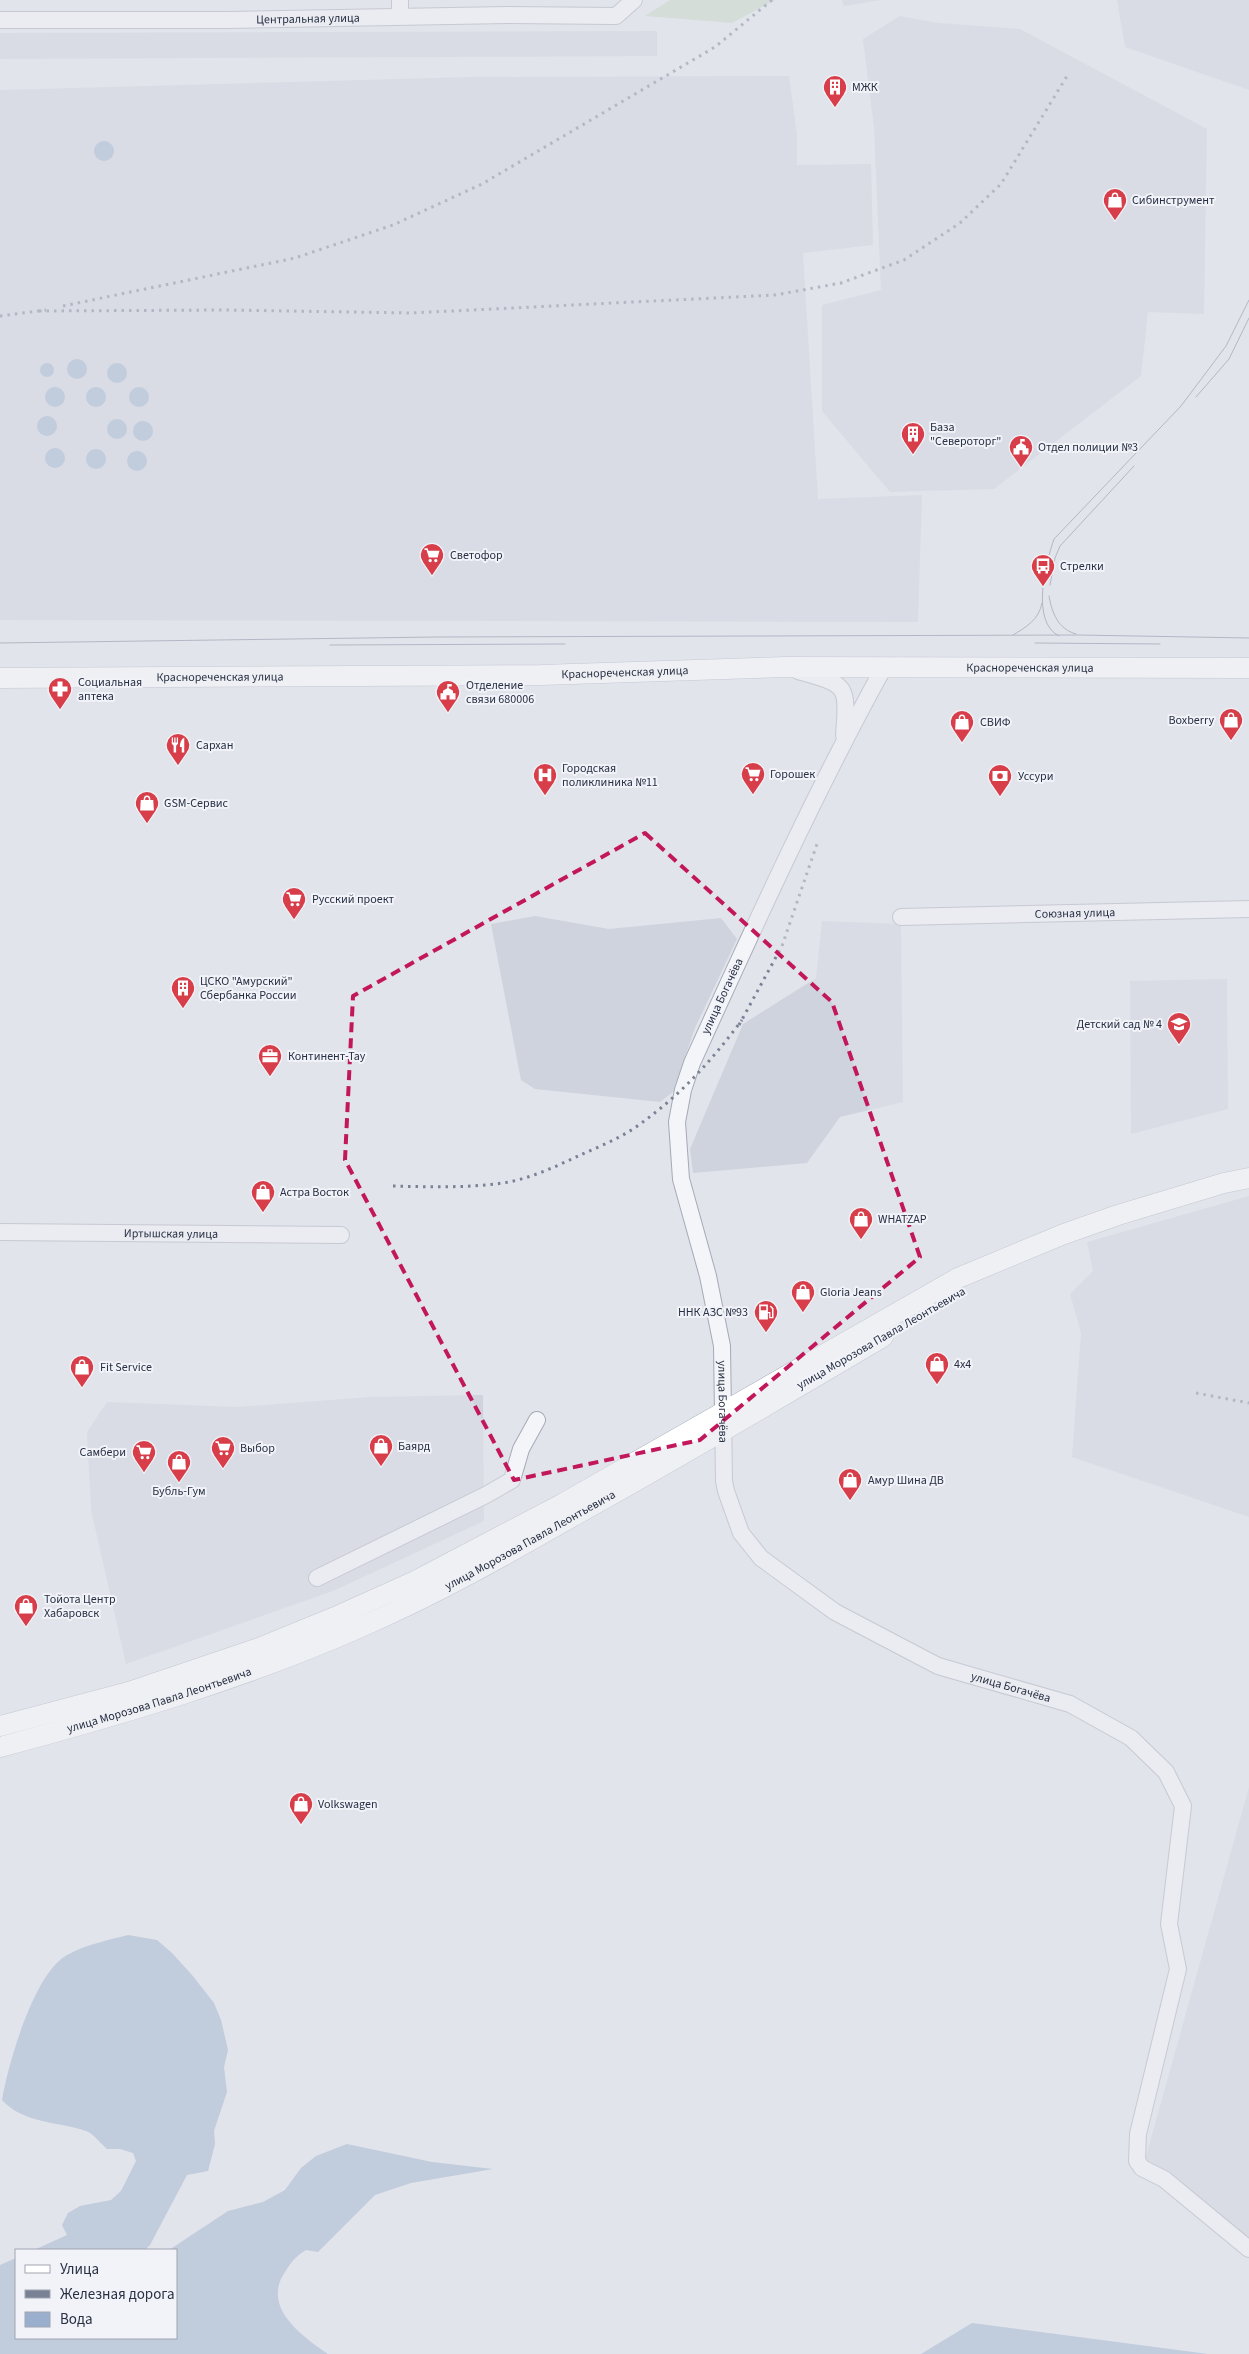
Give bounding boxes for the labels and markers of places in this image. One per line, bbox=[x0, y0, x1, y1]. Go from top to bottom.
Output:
building icon: МЖК bbox=[822, 74, 848, 108]
place label: МЖК bbox=[852, 79, 878, 96]
shop icon: Сибинструмент bbox=[1102, 187, 1128, 221]
place label: Сибинструмент bbox=[1132, 192, 1215, 209]
place label: База "Североторг" bbox=[930, 419, 1001, 450]
building icon: База "Североторг" bbox=[900, 421, 926, 455]
public building icon: Отдел полиции №3 bbox=[1008, 434, 1034, 468]
place label: Отдел полиции №3 bbox=[1038, 439, 1138, 456]
supermarket icon: Светофор bbox=[419, 542, 445, 576]
place label: Светофор bbox=[450, 547, 503, 564]
bus stop icon: Стрелки bbox=[1030, 553, 1056, 587]
place label: Стрелки bbox=[1060, 558, 1104, 575]
place label: Социальная аптека bbox=[78, 674, 142, 705]
pharmacy icon: Социальная аптека bbox=[47, 676, 73, 710]
place label: Отделение связи 680006 bbox=[466, 677, 534, 708]
public building icon: Отделение связи 680006 bbox=[435, 679, 461, 713]
shop icon: Boxberry bbox=[1218, 707, 1244, 741]
shop icon: СВИФ bbox=[949, 709, 975, 743]
place label: Boxberry bbox=[1168, 712, 1214, 729]
place label: СВИФ bbox=[980, 714, 1011, 731]
restaurant icon: Сархан bbox=[165, 732, 191, 766]
place label: Сархан bbox=[196, 737, 233, 754]
place label: Городская поликлиника №11 bbox=[562, 760, 658, 791]
supermarket icon: Горошек bbox=[740, 761, 766, 795]
hospital icon: Городская поликлиника №11 bbox=[532, 762, 558, 796]
bank icon: Уссури bbox=[987, 763, 1013, 797]
place label: Горошек bbox=[770, 766, 815, 783]
place label: Уссури bbox=[1018, 768, 1054, 785]
shop icon: GSM-Сервис bbox=[134, 790, 160, 824]
place label: GSM-Сервис bbox=[164, 795, 229, 812]
supermarket icon: Русский проект bbox=[281, 886, 307, 920]
place label: Русский проект bbox=[312, 891, 394, 908]
place label: ЦСКО "Амурский" Сбербанка России bbox=[200, 973, 296, 1004]
building icon: ЦСКО "Амурский" Сбербанка России bbox=[170, 975, 196, 1009]
school or university icon: Детский сад № 4 bbox=[1166, 1011, 1192, 1045]
place label: Детский сад № 4 bbox=[1076, 1016, 1162, 1033]
office icon: Континент-Тау bbox=[257, 1043, 283, 1077]
place label: Континент-Тау bbox=[288, 1048, 366, 1065]
shop icon: Астра Восток bbox=[250, 1179, 276, 1213]
place label: Астра Восток bbox=[280, 1184, 349, 1201]
shop icon: WHATZAP bbox=[848, 1206, 874, 1240]
place label: WHATZAP bbox=[878, 1211, 927, 1228]
shop icon: Gloria Jeans bbox=[790, 1279, 816, 1313]
place label: Gloria Jeans bbox=[820, 1284, 882, 1301]
fuel station icon: ННК АЗС №93 bbox=[753, 1299, 779, 1333]
place label: ННК АЗС №93 bbox=[678, 1304, 748, 1321]
shop icon: 4х4 bbox=[924, 1351, 950, 1385]
shop icon: Fit Service bbox=[69, 1354, 95, 1388]
place label: 4х4 bbox=[954, 1356, 971, 1373]
place label: Fit Service bbox=[100, 1359, 152, 1376]
shop icon: Баярд bbox=[368, 1433, 394, 1467]
supermarket icon: Выбор bbox=[210, 1435, 236, 1469]
place label: Баярд bbox=[398, 1438, 431, 1455]
supermarket icon: Самбери bbox=[131, 1439, 157, 1473]
place label: Выбор bbox=[240, 1440, 275, 1457]
place label: Самбери bbox=[80, 1444, 126, 1461]
shop icon: Бубль-Гум bbox=[166, 1449, 192, 1483]
shop icon: Амур Шина ДВ bbox=[837, 1467, 863, 1501]
place label: Амур Шина ДВ bbox=[868, 1472, 944, 1489]
place label: Бубль-Гум bbox=[152, 1483, 206, 1500]
place label: Тойота Центр Хабаровск bbox=[44, 1591, 116, 1622]
shop icon: Тойота Центр Хабаровск bbox=[13, 1593, 39, 1627]
shop icon: Volkswagen bbox=[288, 1791, 314, 1825]
place label: Volkswagen bbox=[318, 1796, 378, 1813]

